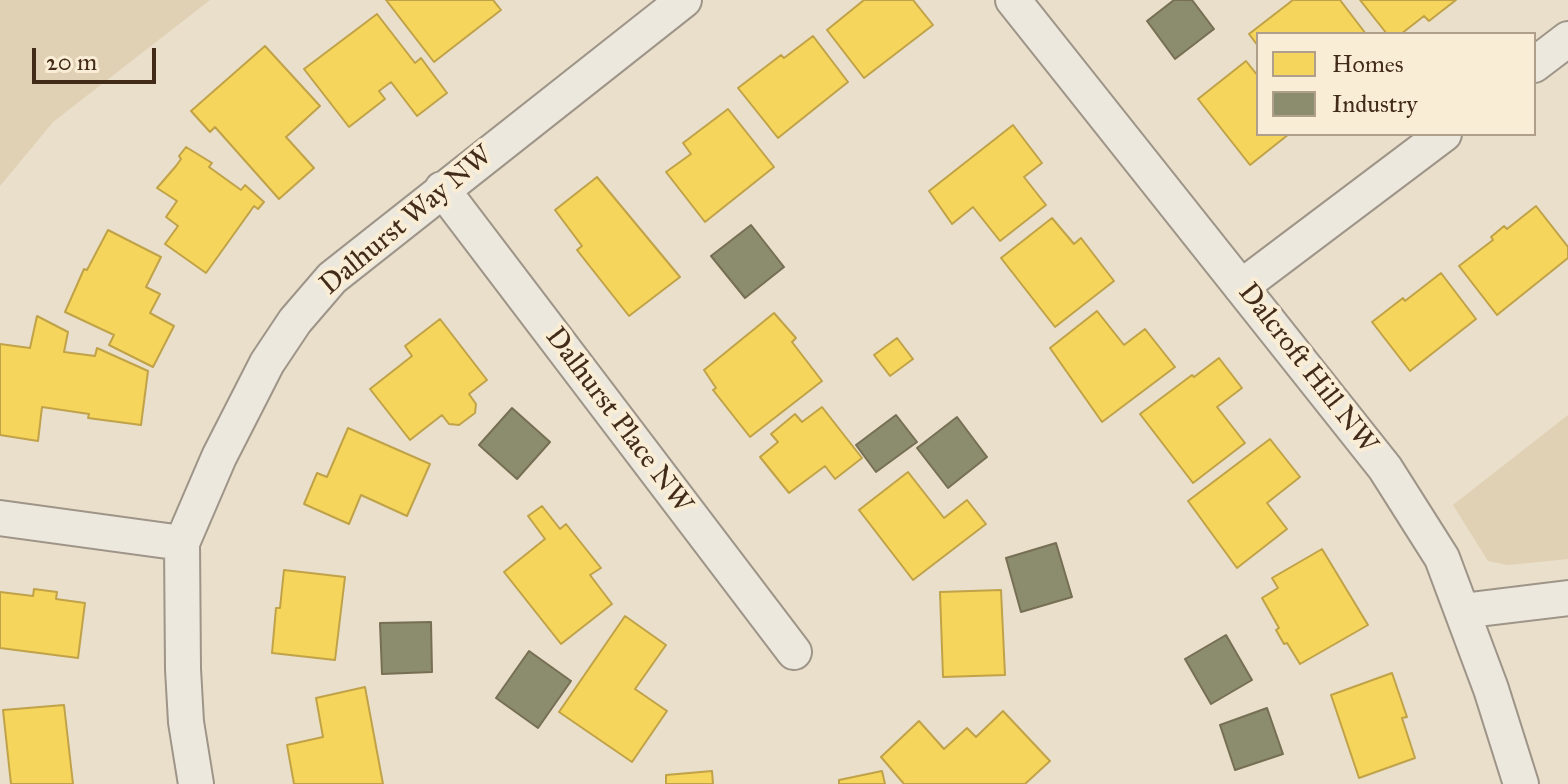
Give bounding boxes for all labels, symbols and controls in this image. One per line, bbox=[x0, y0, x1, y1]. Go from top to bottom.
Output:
scale bar bbox=[36, 32, 160, 82]
legend bbox=[1256, 32, 1536, 136]
text: 20 m bbox=[46, 47, 97, 77]
text: Homes bbox=[1332, 49, 1404, 79]
text: Industry bbox=[1332, 89, 1418, 119]
street label: Dalhurst Way NW bbox=[314, 139, 500, 303]
street label: Dalcroft Hill NW bbox=[1230, 277, 1384, 461]
street label: Dalhurst Place NW bbox=[537, 322, 699, 520]

